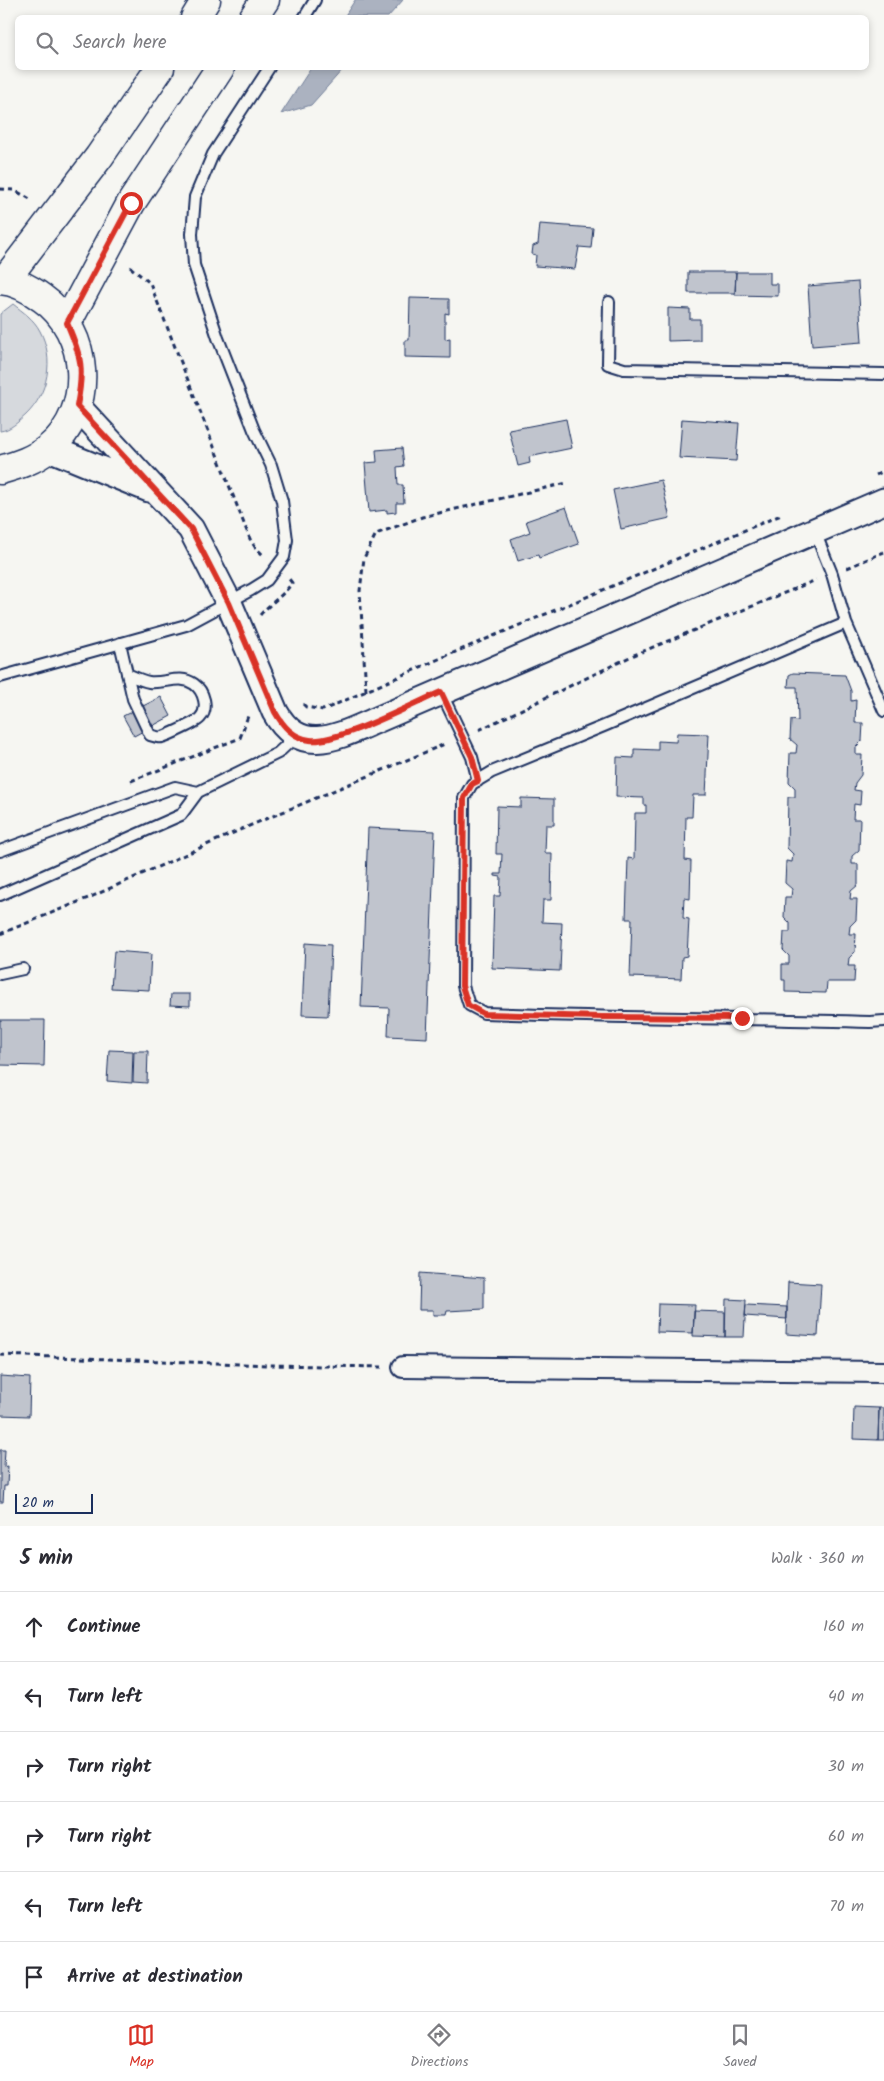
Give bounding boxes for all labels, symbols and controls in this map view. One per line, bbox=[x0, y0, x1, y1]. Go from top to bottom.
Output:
search box bbox=[15, 15, 869, 70]
text: Search here bbox=[73, 28, 167, 58]
icon: search bbox=[33, 29, 61, 57]
route start bbox=[120, 192, 143, 215]
route end bbox=[731, 1007, 754, 1030]
scale bar bbox=[15, 1491, 92, 1514]
text: 20 m bbox=[22, 1492, 54, 1514]
text: 5 min bbox=[20, 1542, 73, 1575]
text: Walk · 360 m bbox=[771, 1546, 864, 1571]
text: Continue bbox=[67, 1612, 140, 1642]
icon: ahead bbox=[20, 1613, 48, 1641]
text: 160 m bbox=[823, 1614, 864, 1639]
text: Turn left bbox=[67, 1682, 142, 1712]
icon: left bbox=[20, 1683, 48, 1711]
text: 40 m bbox=[828, 1684, 864, 1709]
text: Turn right bbox=[67, 1752, 152, 1782]
icon: right bbox=[20, 1753, 48, 1781]
text: 30 m bbox=[828, 1754, 864, 1779]
text: Turn right bbox=[67, 1822, 152, 1852]
icon: right bbox=[20, 1823, 48, 1851]
text: 60 m bbox=[828, 1824, 864, 1849]
text: Turn left bbox=[67, 1892, 142, 1922]
icon: left bbox=[20, 1893, 48, 1921]
text: 70 m bbox=[829, 1894, 864, 1919]
text: Arrive at destination bbox=[67, 1962, 243, 1992]
icon: arrive bbox=[20, 1963, 48, 1991]
tab: Map bbox=[127, 2021, 155, 2073]
tab: Directions bbox=[410, 2021, 468, 2073]
tab: Saved bbox=[723, 2021, 757, 2073]

